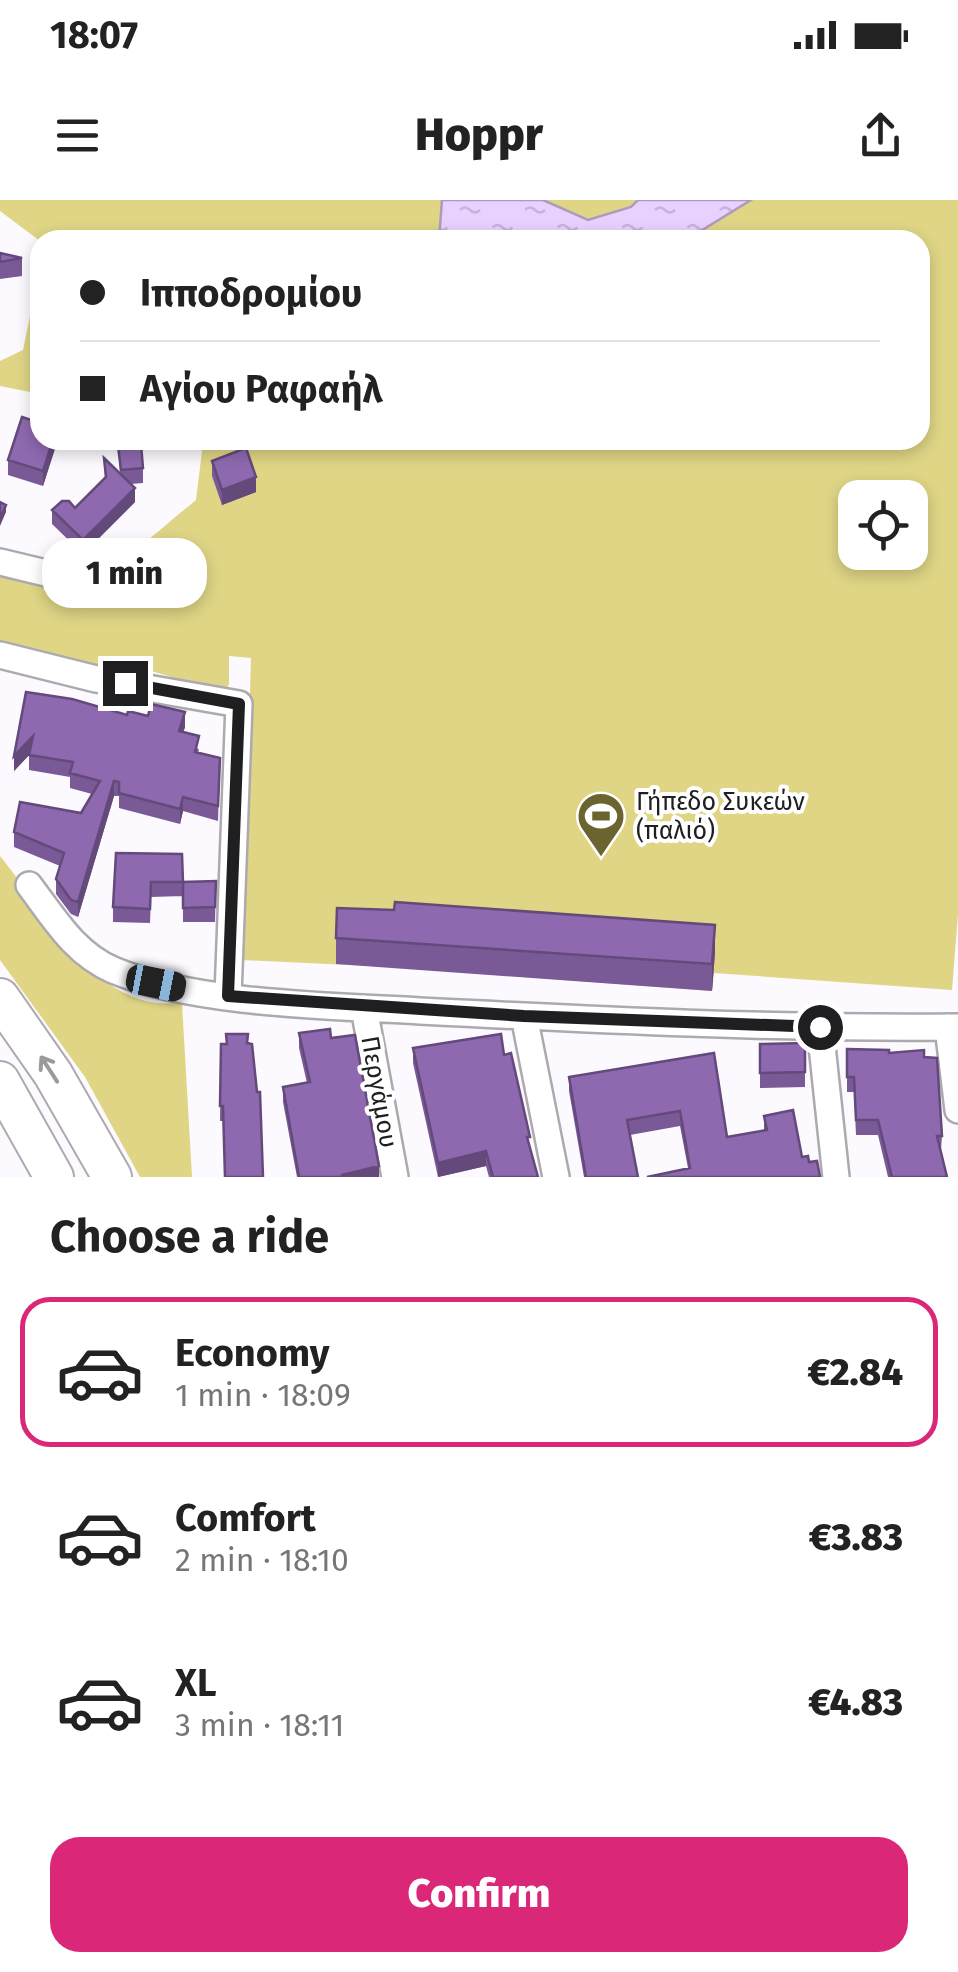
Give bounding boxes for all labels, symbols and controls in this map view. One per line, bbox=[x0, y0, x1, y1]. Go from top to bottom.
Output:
text: 18:07 bbox=[50, 12, 138, 58]
icon: menu bbox=[50, 108, 105, 163]
text: Hoppr bbox=[415, 108, 543, 162]
icon: share bbox=[853, 108, 908, 163]
text: Ιπποδρομίου bbox=[140, 270, 362, 316]
text: Αγίου Ραφαήλ bbox=[140, 366, 383, 412]
map controls bbox=[838, 480, 928, 570]
button: locate bbox=[838, 480, 928, 570]
callout: 1 min bbox=[42, 538, 208, 608]
text: 1 min bbox=[86, 554, 163, 592]
route end bbox=[103, 661, 148, 706]
place label: Γήπεδο Συκεών (παλιό) bbox=[636, 787, 805, 846]
sports icon: Γήπεδο Συκεών (παλιό) bbox=[575, 790, 627, 858]
car bbox=[124, 963, 188, 1003]
route start bbox=[798, 1005, 843, 1050]
street label: Περγάμου bbox=[354, 1034, 404, 1150]
one-way arrow bbox=[39, 1055, 60, 1083]
text: Choose a ride bbox=[50, 1210, 329, 1264]
icon: car bbox=[55, 1327, 145, 1417]
text: Economy bbox=[175, 1330, 330, 1376]
text: €2.84 bbox=[808, 1349, 903, 1395]
text: 1 min · 18:09 bbox=[175, 1376, 351, 1414]
icon: car bbox=[55, 1492, 145, 1582]
text: Comfort bbox=[175, 1495, 316, 1541]
text: €3.83 bbox=[809, 1514, 903, 1560]
text: 2 min · 18:10 bbox=[175, 1541, 349, 1579]
icon: car bbox=[55, 1657, 145, 1747]
text: XL bbox=[175, 1660, 217, 1706]
text: €4.83 bbox=[808, 1679, 903, 1725]
text: 3 min · 18:11 bbox=[175, 1706, 344, 1744]
button: Confirm bbox=[50, 1837, 908, 1952]

